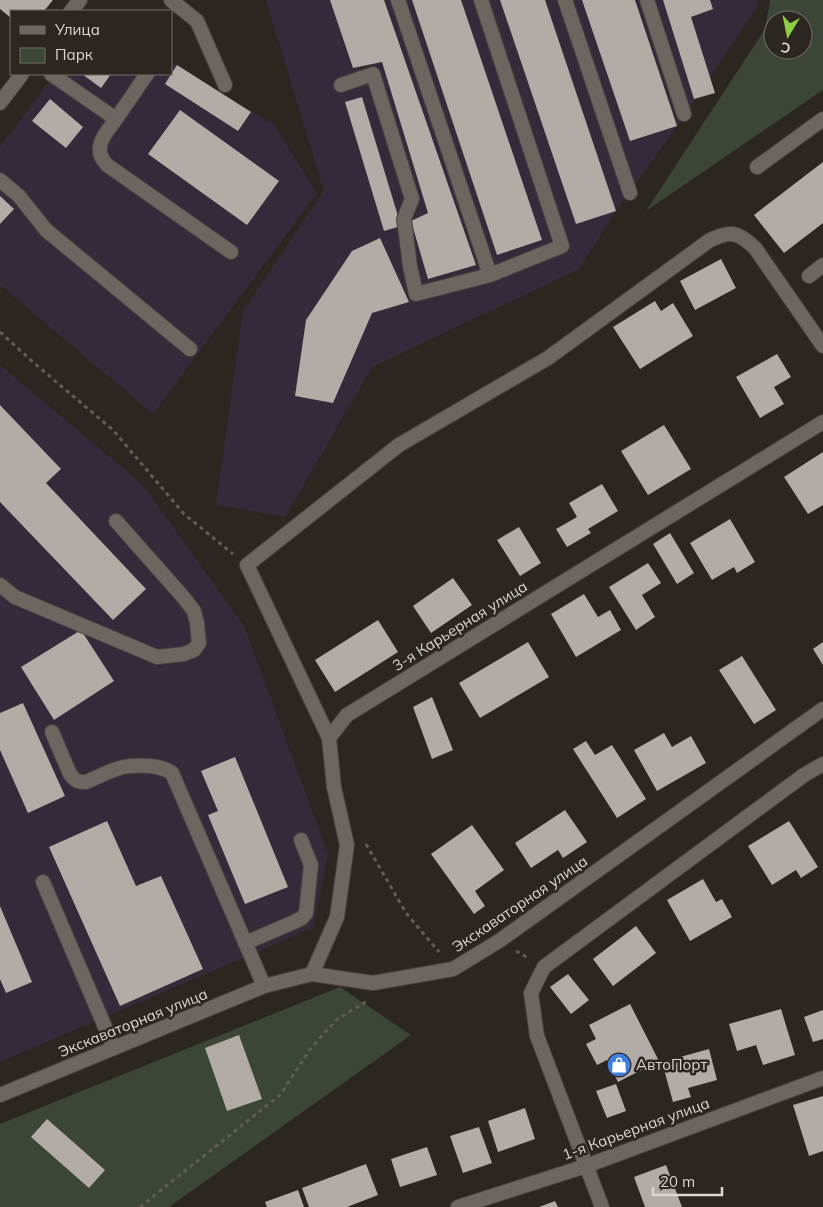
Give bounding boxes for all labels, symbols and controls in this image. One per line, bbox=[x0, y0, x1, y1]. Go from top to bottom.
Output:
legend bbox=[10, 10, 172, 75]
north arrow bbox=[763, 10, 813, 60]
text: Улица bbox=[54, 20, 100, 39]
text: С bbox=[779, 38, 792, 57]
text: Парк bbox=[55, 45, 94, 64]
street label: 3-я Карьерная улица bbox=[389, 576, 531, 675]
street label: Экскаваторная улица bbox=[448, 851, 591, 956]
street label: Экскаваторная улица bbox=[55, 984, 210, 1061]
shop icon: АвтоПорт bbox=[606, 1052, 632, 1078]
place label: АвтоПорт bbox=[636, 1055, 707, 1074]
street label: 1-я Карьерная улица bbox=[560, 1093, 712, 1164]
scale bar bbox=[653, 1164, 722, 1196]
text: 20 m bbox=[660, 1172, 695, 1191]

